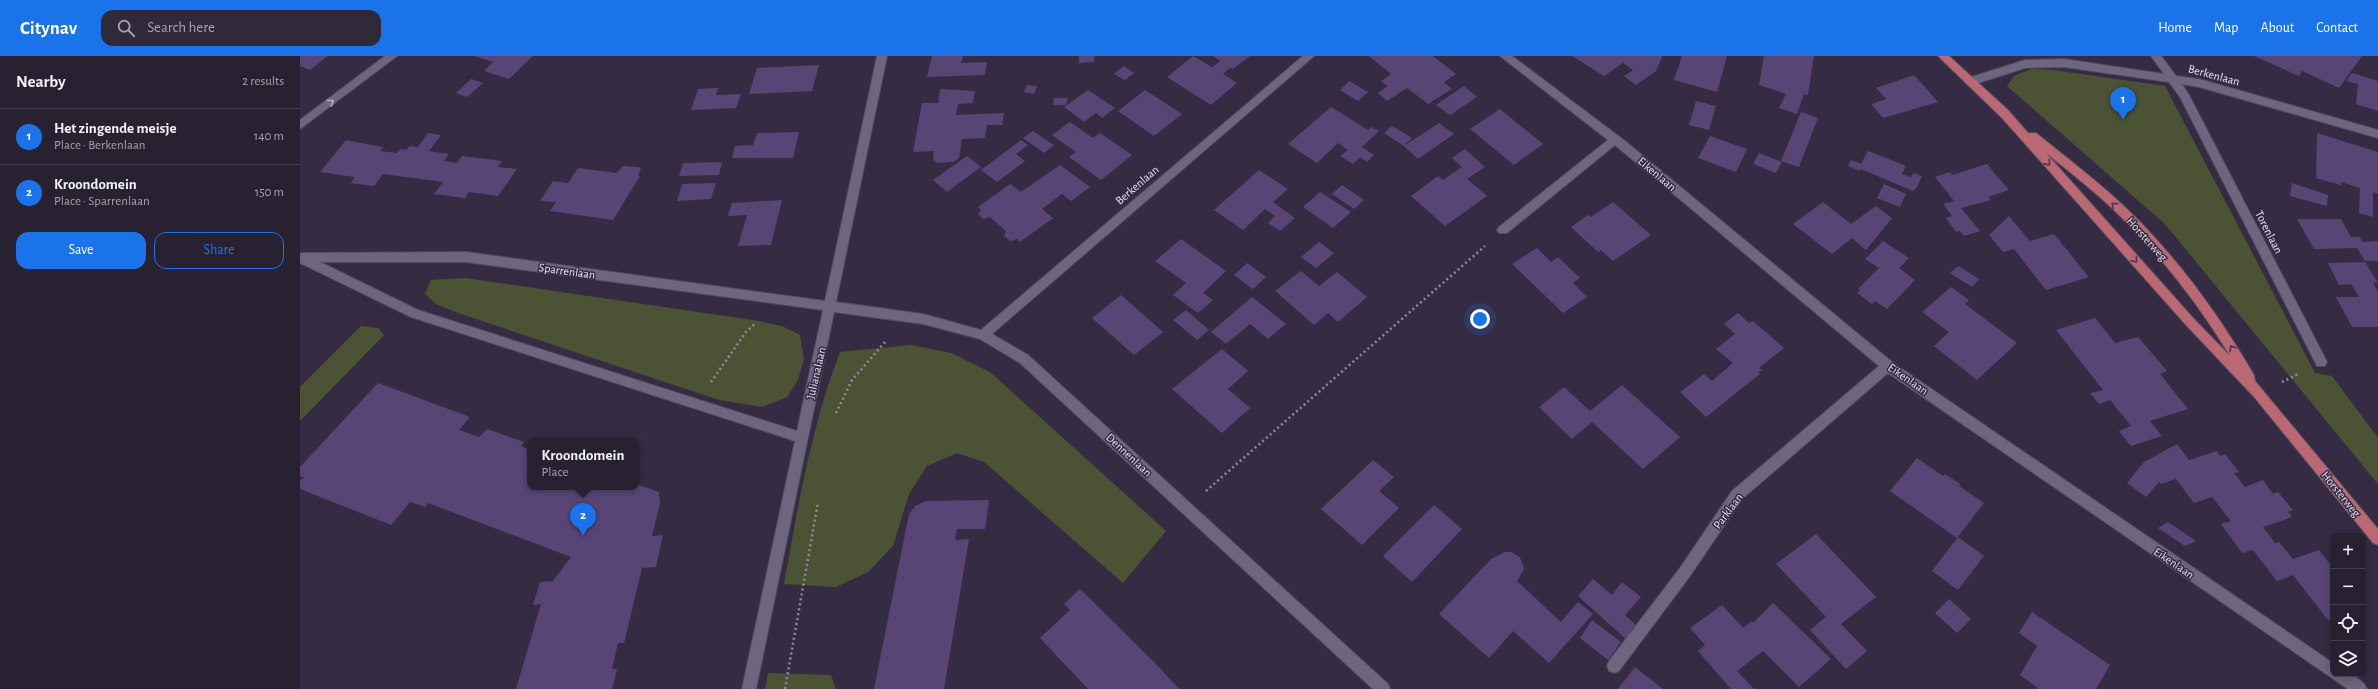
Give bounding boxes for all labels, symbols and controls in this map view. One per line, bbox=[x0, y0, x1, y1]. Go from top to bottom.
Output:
search box bbox=[101, 10, 381, 46]
icon: search bbox=[115, 17, 137, 39]
text: Citynav bbox=[20, 19, 77, 38]
text: Search here bbox=[147, 20, 215, 35]
text: Home bbox=[2158, 21, 2192, 35]
text: Map bbox=[2214, 21, 2238, 35]
text: About bbox=[2260, 21, 2294, 35]
text: Contact bbox=[2316, 21, 2358, 35]
street label: Berkenlaan bbox=[2187, 62, 2241, 88]
text: Nearby bbox=[16, 73, 66, 90]
text: 2 results bbox=[242, 75, 284, 88]
pin: 1 bbox=[2110, 87, 2136, 120]
one-way arrow bbox=[327, 99, 334, 106]
text: Het zingende meisje bbox=[54, 121, 177, 136]
text: 1 bbox=[27, 130, 31, 143]
text: 140 m bbox=[254, 130, 284, 143]
text: Place · Berkenlaan bbox=[54, 139, 146, 152]
street label: Eikenlaan bbox=[1636, 155, 1678, 193]
one-way arrow bbox=[2044, 158, 2051, 166]
street label: Berkenlaan bbox=[1113, 163, 1161, 207]
text: Kroondomein bbox=[54, 177, 137, 192]
text: 2 bbox=[26, 186, 32, 199]
text: 150 m bbox=[255, 186, 284, 199]
text: Place · Sparrenlaan bbox=[54, 195, 150, 208]
one-way arrow bbox=[2111, 202, 2119, 209]
street label: Torenlaan bbox=[2253, 209, 2285, 255]
street label: Horsterweg bbox=[2124, 215, 2170, 263]
button: Save bbox=[16, 232, 146, 269]
button: Share bbox=[154, 232, 284, 269]
one-way arrow bbox=[2131, 255, 2138, 263]
street label: Sparrenlaan bbox=[538, 261, 596, 281]
your location bbox=[1470, 309, 1490, 329]
one-way arrow bbox=[2229, 345, 2237, 352]
street label: Julianalaan bbox=[804, 346, 828, 400]
street label: Eikenlaan bbox=[1886, 361, 1930, 397]
street label: Dennenlaan bbox=[1104, 431, 1154, 479]
popup bbox=[527, 438, 639, 490]
text: Kroondomein bbox=[542, 448, 624, 463]
text: Place bbox=[542, 466, 569, 479]
street label: Horsterweg bbox=[2319, 469, 2363, 519]
street label: Parklaan bbox=[1711, 491, 1745, 531]
pin: 2 bbox=[570, 503, 596, 536]
map controls bbox=[2330, 533, 2366, 677]
button: + bbox=[2330, 533, 2366, 569]
street label: Eikenlaan bbox=[2152, 545, 2196, 581]
button: − bbox=[2330, 569, 2366, 605]
button: locate bbox=[2330, 605, 2366, 641]
button: layers bbox=[2330, 641, 2366, 677]

